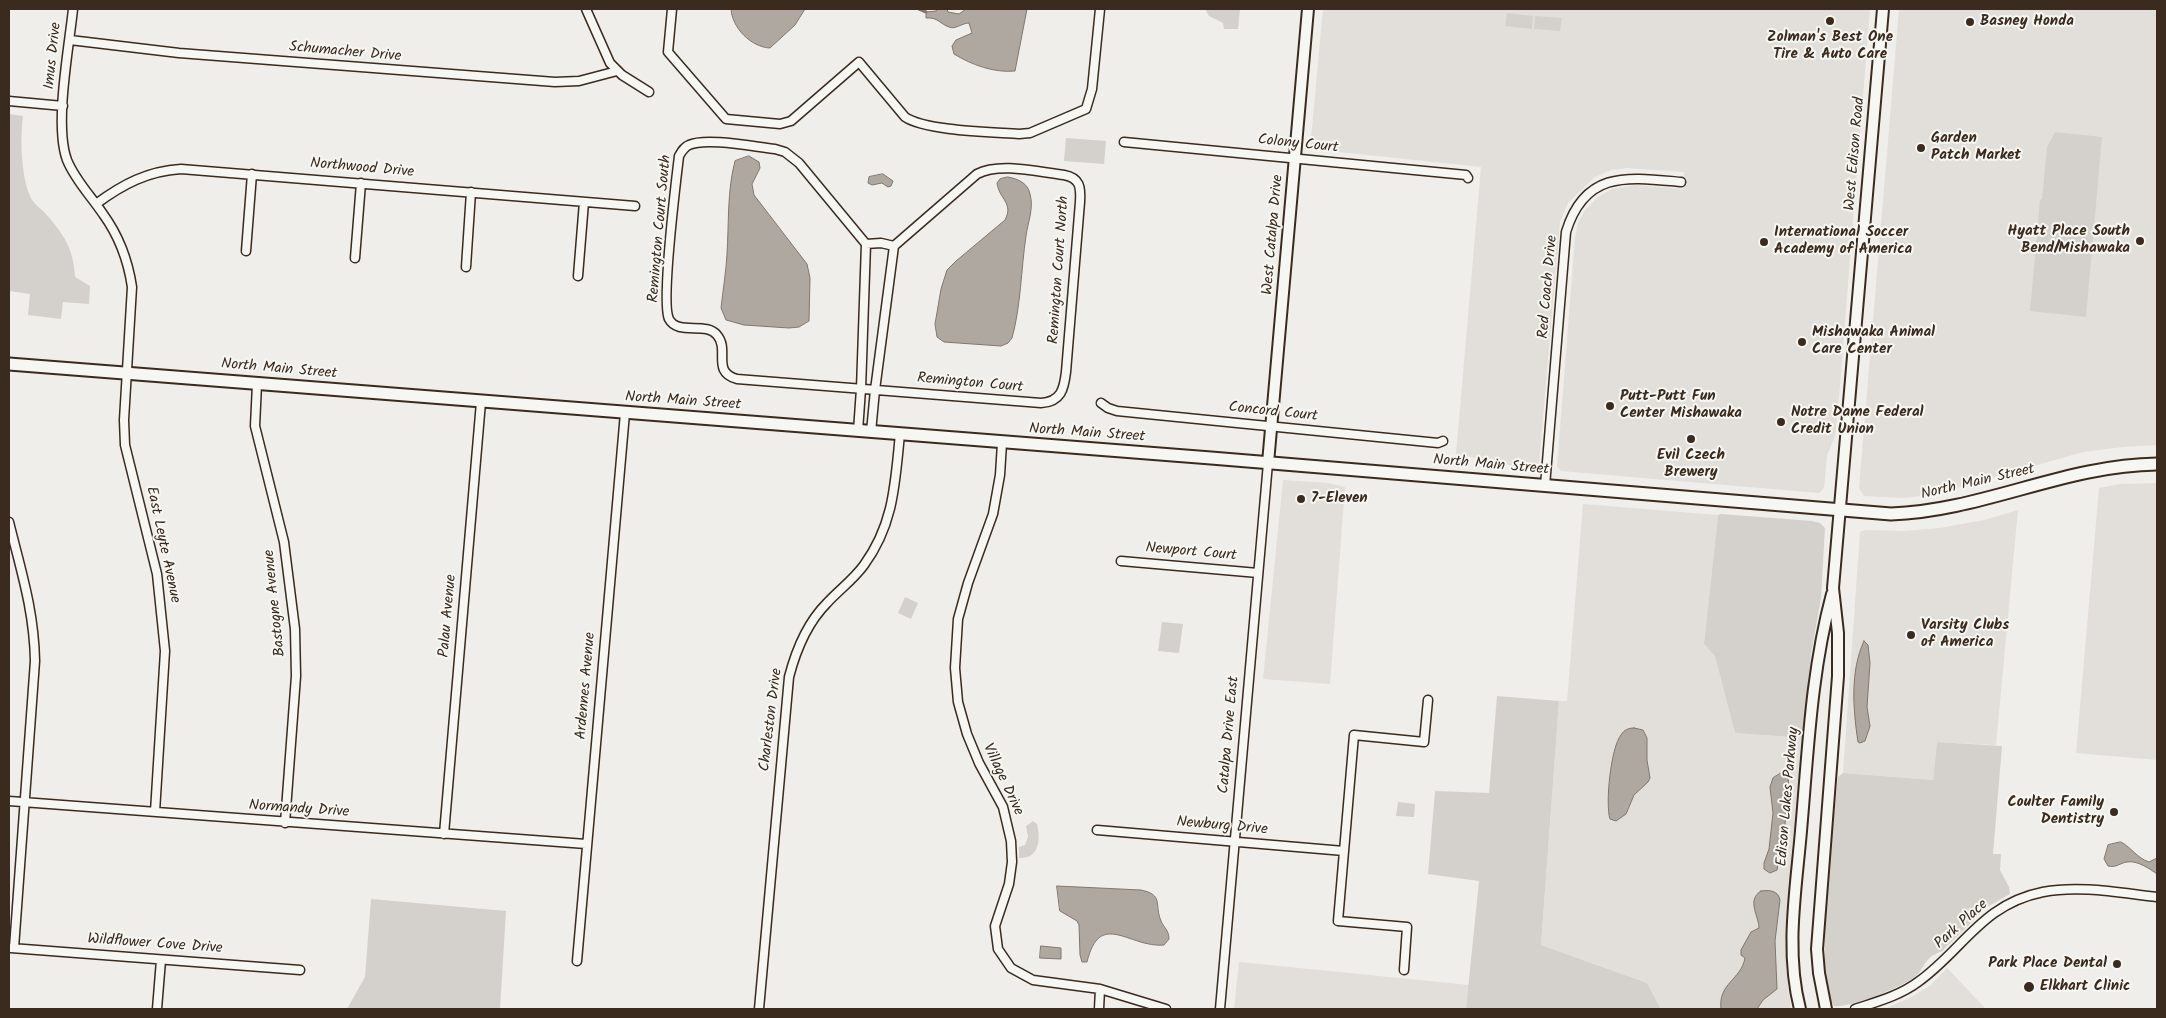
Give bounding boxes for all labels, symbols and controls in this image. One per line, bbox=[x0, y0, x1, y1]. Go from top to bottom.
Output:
place label: Basney Honda bbox=[1980, 13, 2074, 31]
marker: Zolman's Best One Tire & Auto Care bbox=[1824, 15, 1836, 27]
marker: Basney Honda bbox=[1964, 16, 1976, 28]
street label: Imus Drive bbox=[42, 21, 66, 91]
place label: Zolman's Best One Tire & Auto Care bbox=[1767, 29, 1893, 64]
street label: Schumacher Drive bbox=[288, 39, 402, 67]
street label: West Edison Road bbox=[1842, 97, 1870, 211]
place label: Garden Patch Market bbox=[1931, 130, 2021, 165]
street label: Colony Court bbox=[1257, 132, 1339, 158]
marker: Garden Patch Market bbox=[1915, 142, 1927, 154]
street label: Remington Court South bbox=[646, 154, 676, 304]
street label: Northwood Drive bbox=[309, 155, 415, 183]
street label: West Catalpa Drive bbox=[1260, 174, 1288, 296]
street label: Remington Court North bbox=[1046, 195, 1074, 345]
place label: Hyatt Place South Bend/Mishawaka bbox=[2008, 223, 2130, 258]
place label: International Soccer Academy of America bbox=[1774, 224, 1912, 259]
street label: Red Coach Drive bbox=[1536, 234, 1562, 340]
marker: Hyatt Place South Bend/Mishawaka bbox=[2134, 235, 2146, 247]
marker: International Soccer Academy of America bbox=[1758, 236, 1770, 248]
place label: Mishawaka Animal Care Center bbox=[1812, 324, 1935, 359]
marker: Mishawaka Animal Care Center bbox=[1796, 336, 1808, 348]
street label: North Main Street bbox=[220, 356, 338, 384]
street label: Remington Court bbox=[916, 370, 1024, 398]
place label: Putt-Putt Fun Center Mishawaka bbox=[1620, 388, 1742, 423]
street label: North Main Street bbox=[624, 389, 742, 415]
street label: Concord Court bbox=[1228, 399, 1318, 427]
marker: Putt-Putt Fun Center Mishawaka bbox=[1604, 400, 1616, 412]
place label: Notre Dame Federal Credit Union bbox=[1791, 404, 1924, 439]
marker: Notre Dame Federal Credit Union bbox=[1775, 416, 1787, 428]
street label: North Main Street bbox=[1028, 421, 1146, 447]
marker: Evil Czech Brewery bbox=[1685, 433, 1697, 445]
place label: Evil Czech Brewery bbox=[1657, 447, 1725, 482]
street label: North Main Street bbox=[1432, 452, 1550, 480]
street label: North Main Street bbox=[1919, 461, 2037, 505]
street label: East Leyte Avenue bbox=[141, 485, 183, 605]
place label: 7-Eleven bbox=[1311, 490, 1368, 508]
marker: 7-Eleven bbox=[1295, 493, 1307, 505]
street label: Newport Court bbox=[1145, 540, 1237, 566]
street label: Bastogne Avenue bbox=[261, 549, 291, 657]
street label: Palau Avenue bbox=[436, 574, 462, 658]
place label: Varsity Clubs of America bbox=[1921, 617, 2009, 652]
marker: Varsity Clubs of America bbox=[1905, 629, 1917, 641]
street label: Ardennes Avenue bbox=[573, 632, 601, 740]
street label: Charleston Drive bbox=[757, 667, 787, 773]
street label: Catalpa Drive East bbox=[1216, 675, 1244, 795]
street label: Edison Lakes Parkway bbox=[1774, 727, 1804, 867]
street label: Village Drive bbox=[978, 741, 1026, 819]
place label: Coulter Family Dentistry bbox=[2008, 794, 2104, 829]
street label: Normandy Drive bbox=[248, 798, 350, 822]
marker: Coulter Family Dentistry bbox=[2108, 806, 2120, 818]
street label: Newburg Drive bbox=[1176, 814, 1268, 840]
street label: Park Place bbox=[1932, 896, 1992, 954]
street label: Wildflower Cove Drive bbox=[87, 931, 223, 959]
place label: Park Place Dental bbox=[1988, 955, 2107, 973]
marker: Park Place Dental bbox=[2111, 958, 2123, 970]
place label: Elkhart Clinic bbox=[2040, 978, 2130, 996]
marker: Elkhart Clinic bbox=[2022, 980, 2036, 994]

